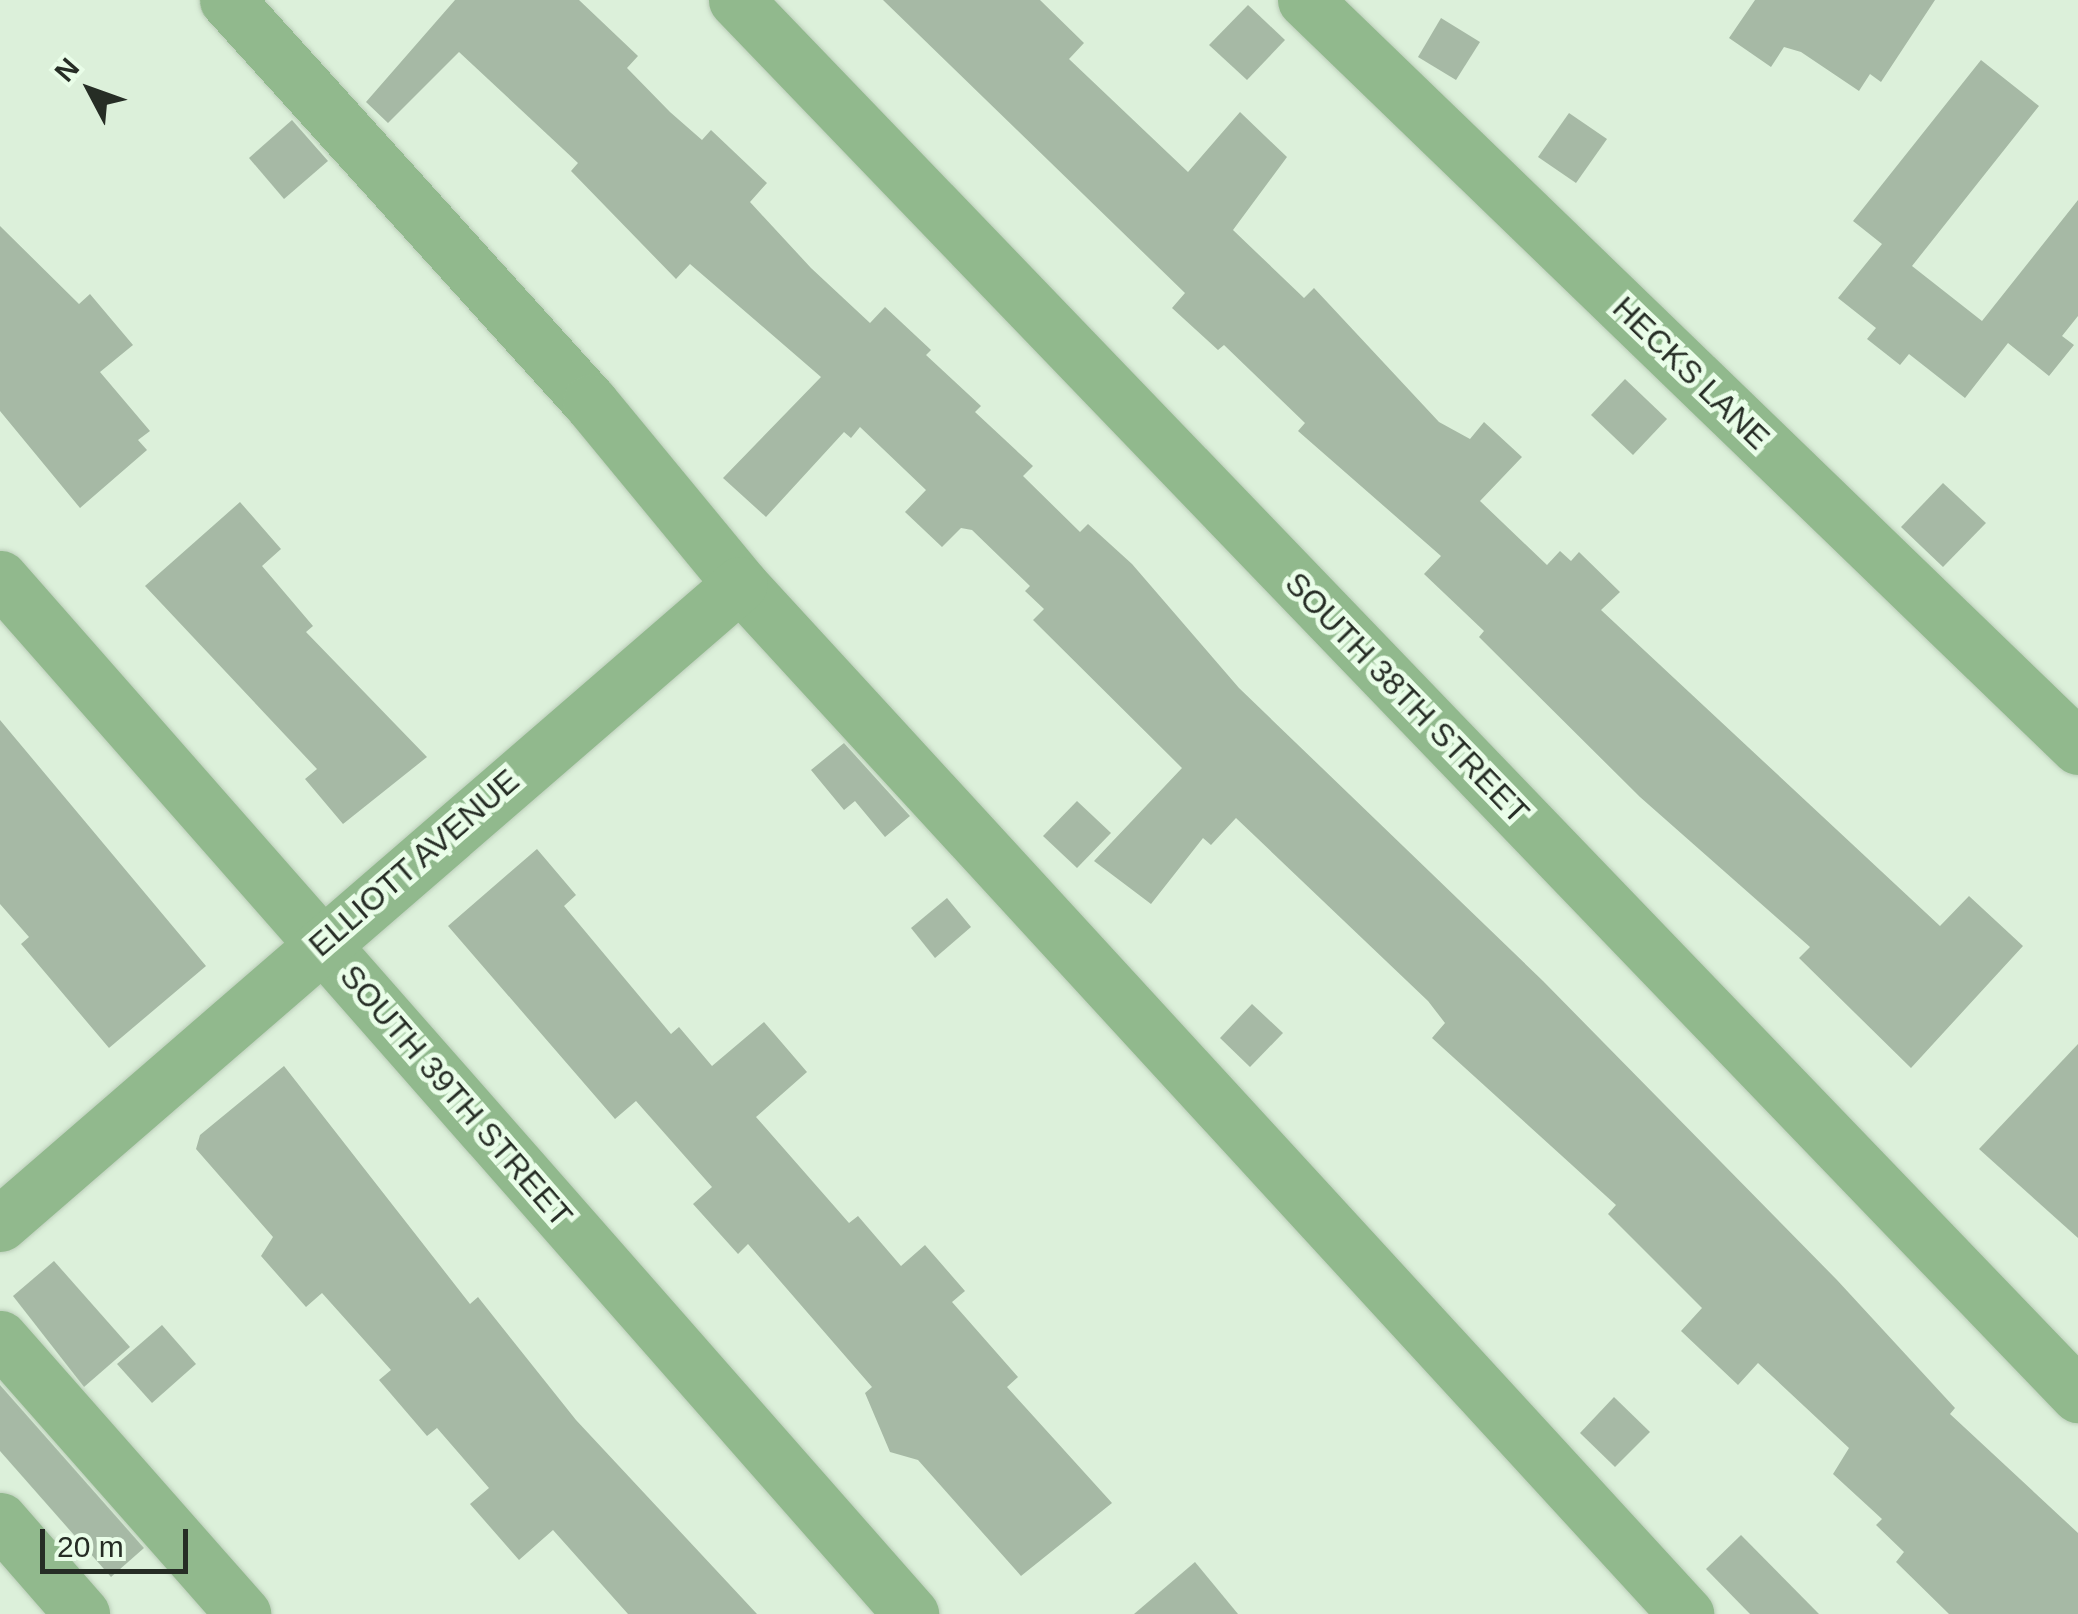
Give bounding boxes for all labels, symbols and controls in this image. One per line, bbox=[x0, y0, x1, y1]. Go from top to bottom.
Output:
north arrow bbox=[40, 40, 140, 140]
text: N bbox=[49, 52, 85, 88]
street label: HECKS LANE bbox=[1605, 289, 1777, 457]
street label: SOUTH 38TH STREET bbox=[1277, 564, 1537, 832]
street label: ELLIOTT AVENUE bbox=[300, 761, 528, 965]
street label: SOUTH 39TH STREET bbox=[332, 957, 580, 1235]
scale bar bbox=[45, 1509, 192, 1571]
text: 20 m bbox=[57, 1530, 124, 1563]

